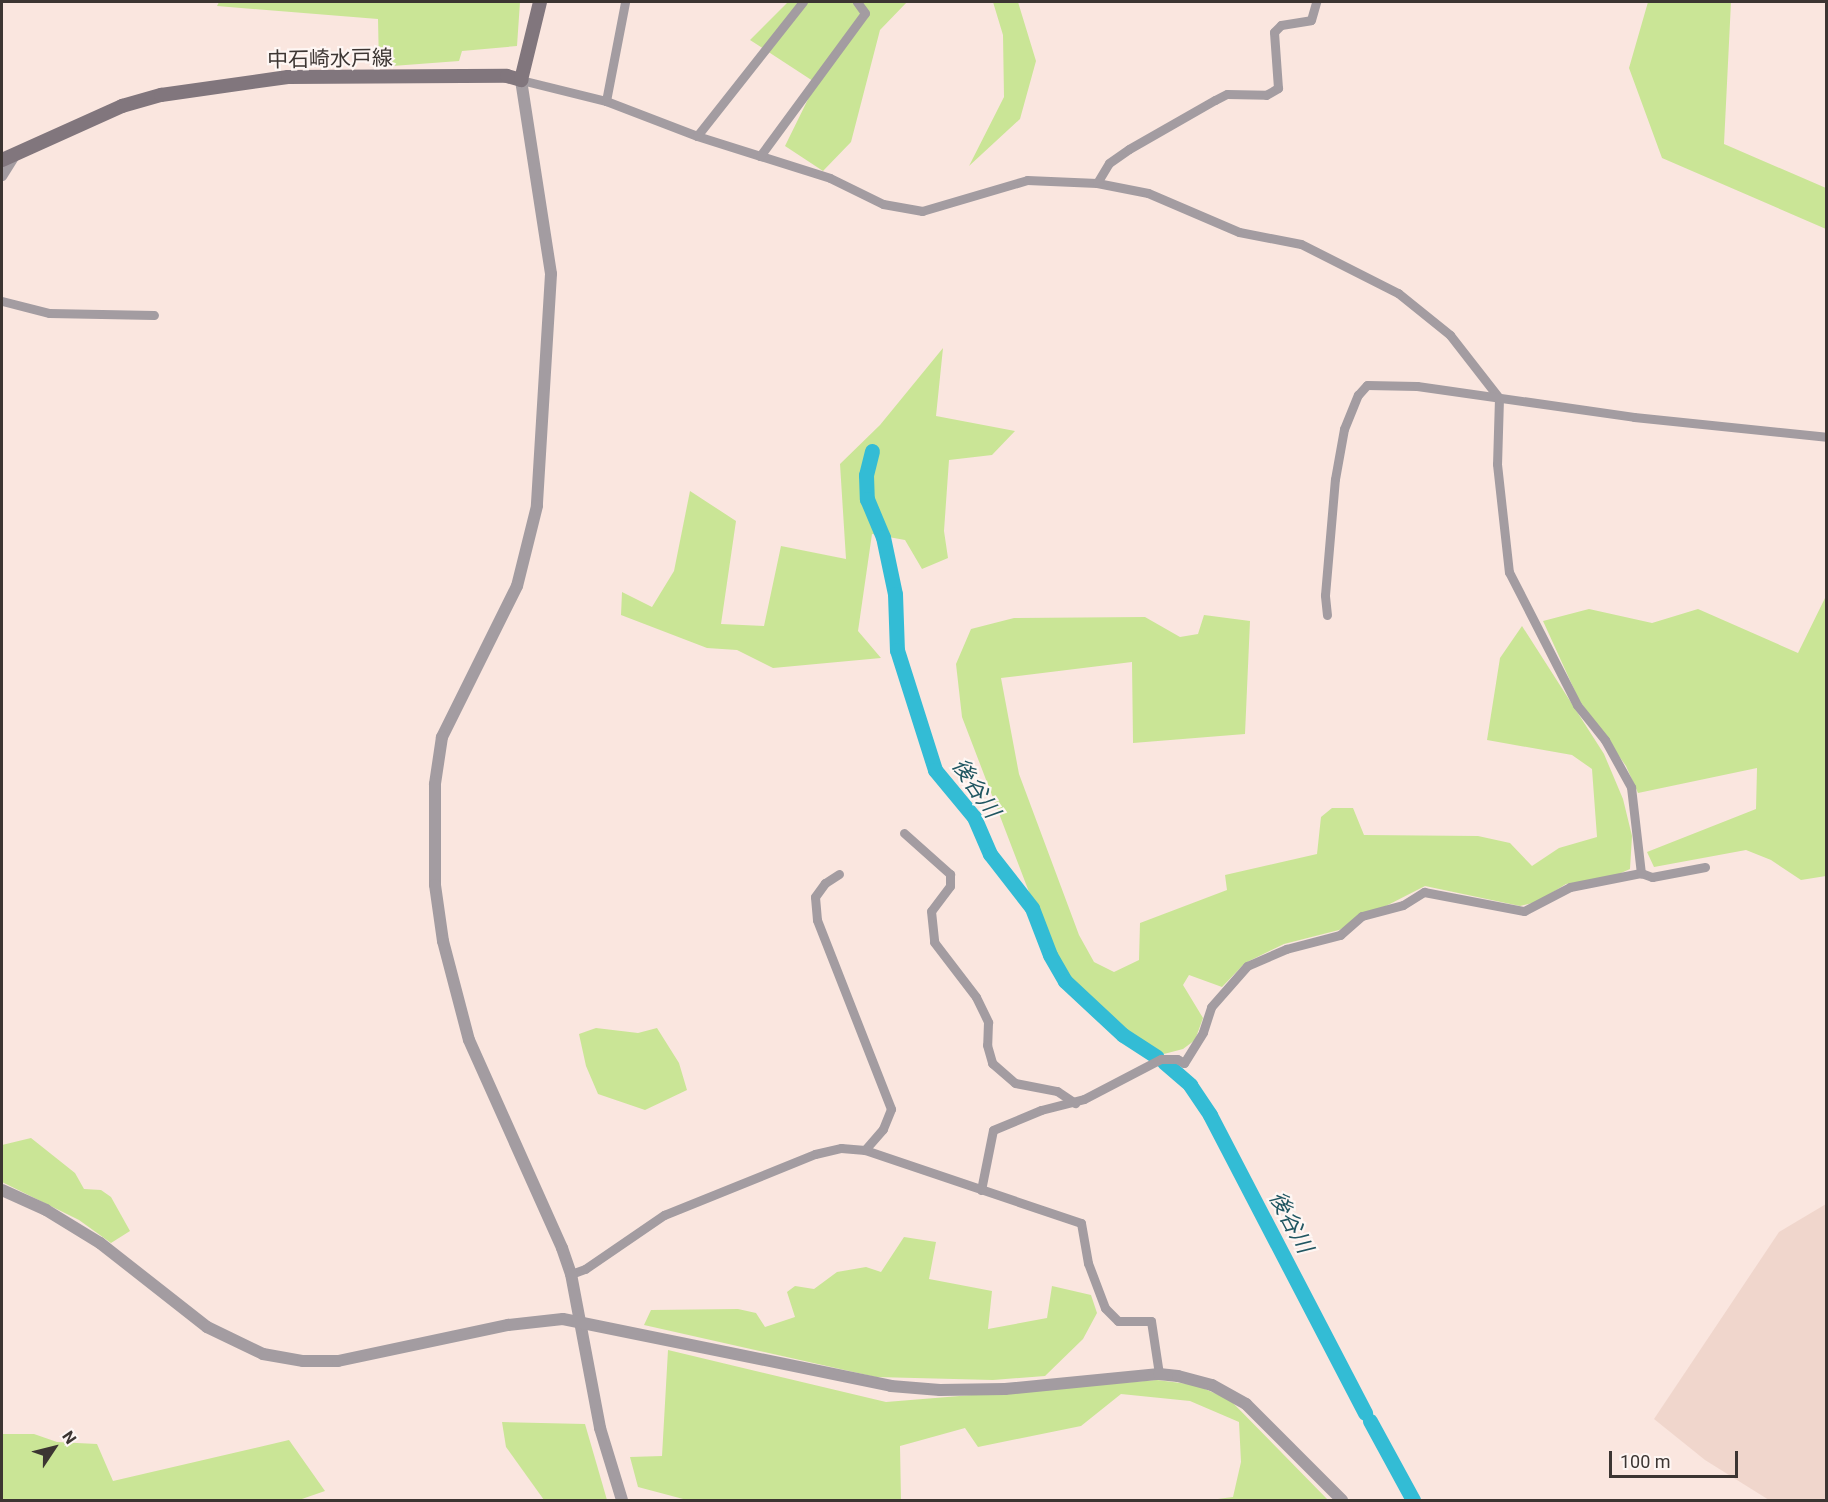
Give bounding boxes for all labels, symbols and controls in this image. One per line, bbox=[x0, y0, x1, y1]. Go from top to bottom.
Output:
street label: 中石崎水戸線 bbox=[267, 45, 393, 73]
water label: 後谷川 bbox=[947, 753, 1005, 823]
water label: 後谷川 bbox=[1264, 1187, 1318, 1257]
north arrow bbox=[24, 1418, 84, 1478]
text: N bbox=[58, 1427, 80, 1447]
scale bar bbox=[1612, 1439, 1741, 1477]
text: 100 m bbox=[1620, 1451, 1671, 1472]

